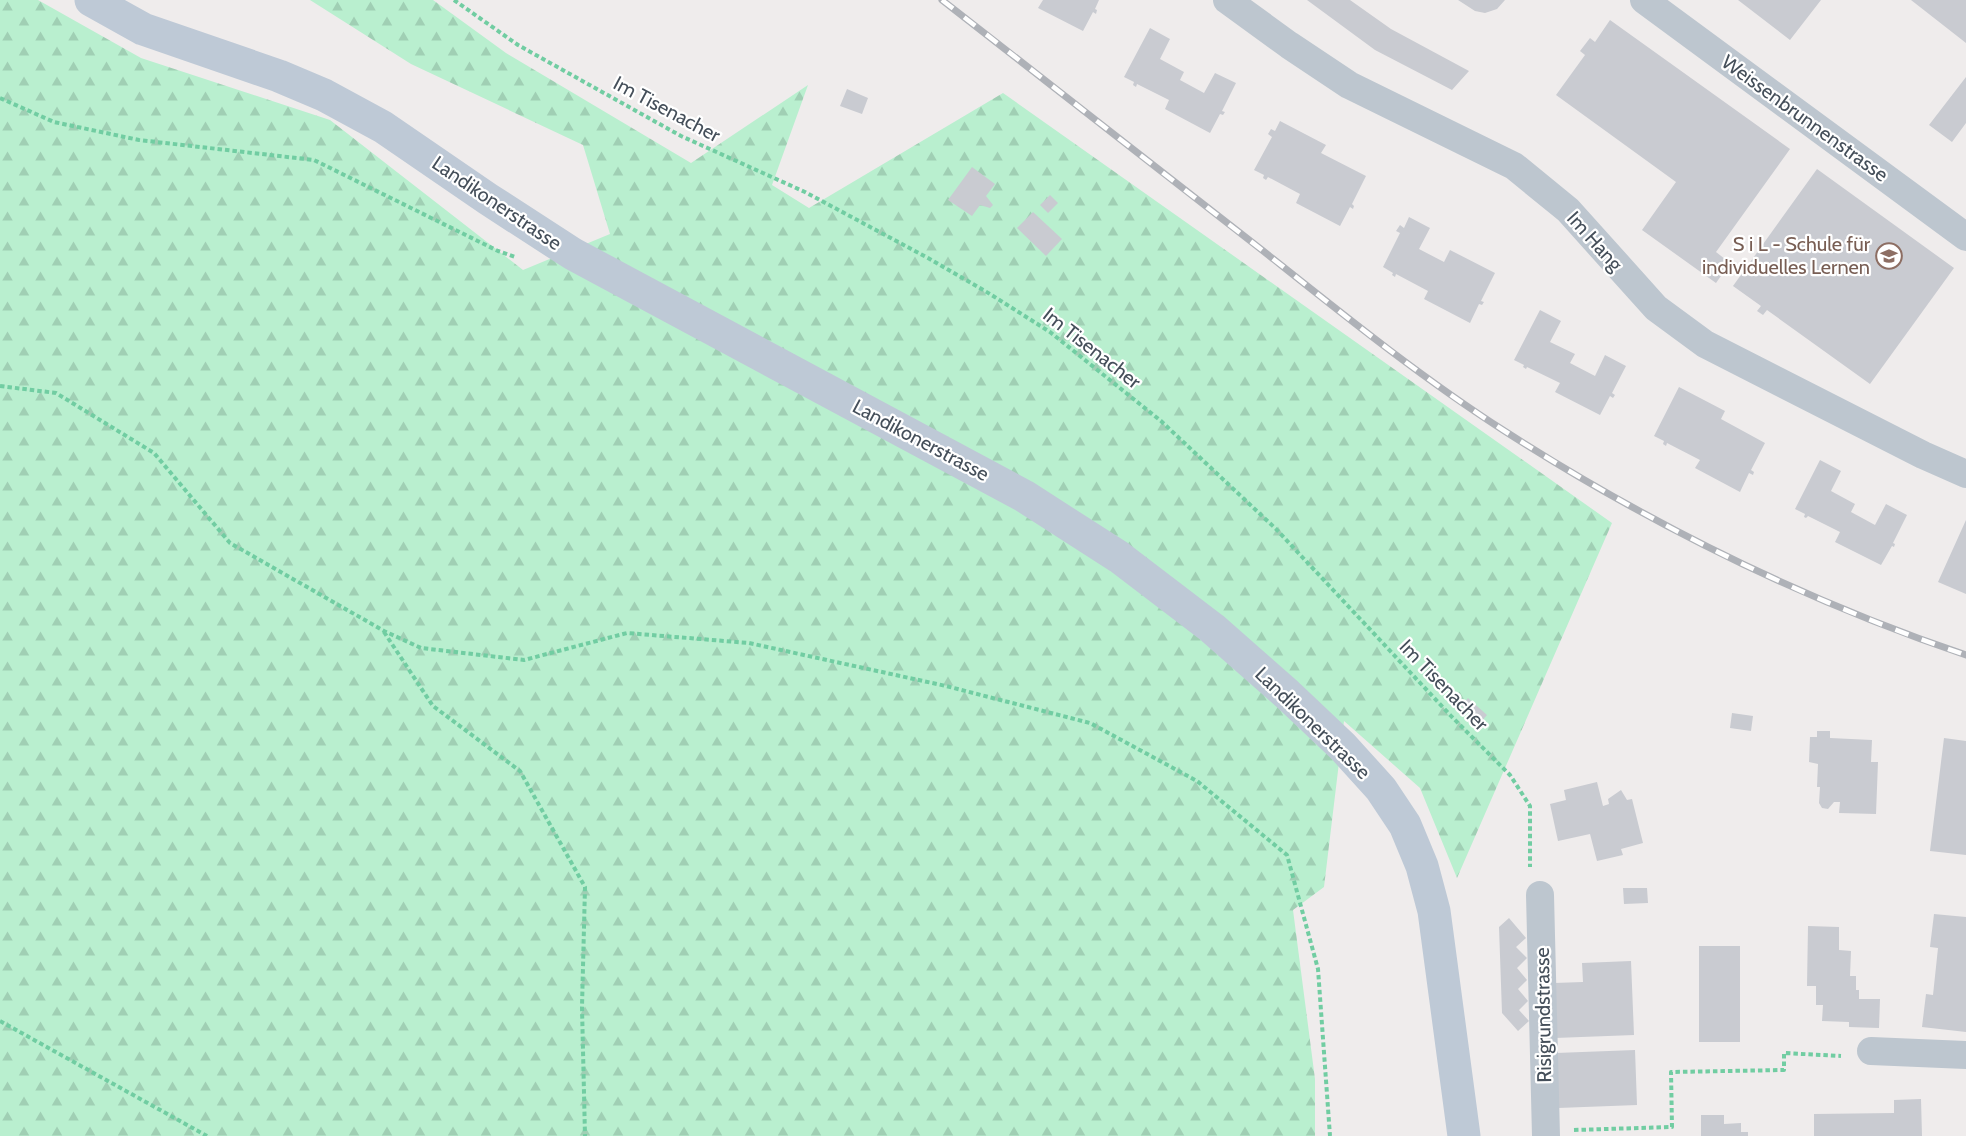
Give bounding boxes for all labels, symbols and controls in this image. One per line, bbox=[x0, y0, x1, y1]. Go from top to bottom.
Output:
street label: Weissenbrunnenstrasse bbox=[1717, 50, 1893, 186]
street label: Im Tisenacher bbox=[610, 71, 725, 147]
street label: Landikonerstrasse bbox=[428, 151, 566, 255]
street label: Im Hang bbox=[1562, 206, 1629, 276]
place label: S i L - Schule für individuelles Lernen bbox=[1702, 232, 1871, 279]
school or university icon: S i L - Schule für individuelles Lernen bbox=[1874, 241, 1904, 271]
street label: Im Tisenacher bbox=[1038, 302, 1146, 394]
street label: Landikonerstrasse bbox=[849, 394, 993, 486]
street label: Im Tisenacher bbox=[1395, 634, 1494, 736]
street label: Landikonerstrasse bbox=[1250, 662, 1376, 784]
street label: Risigrundstrasse bbox=[1530, 947, 1556, 1083]

